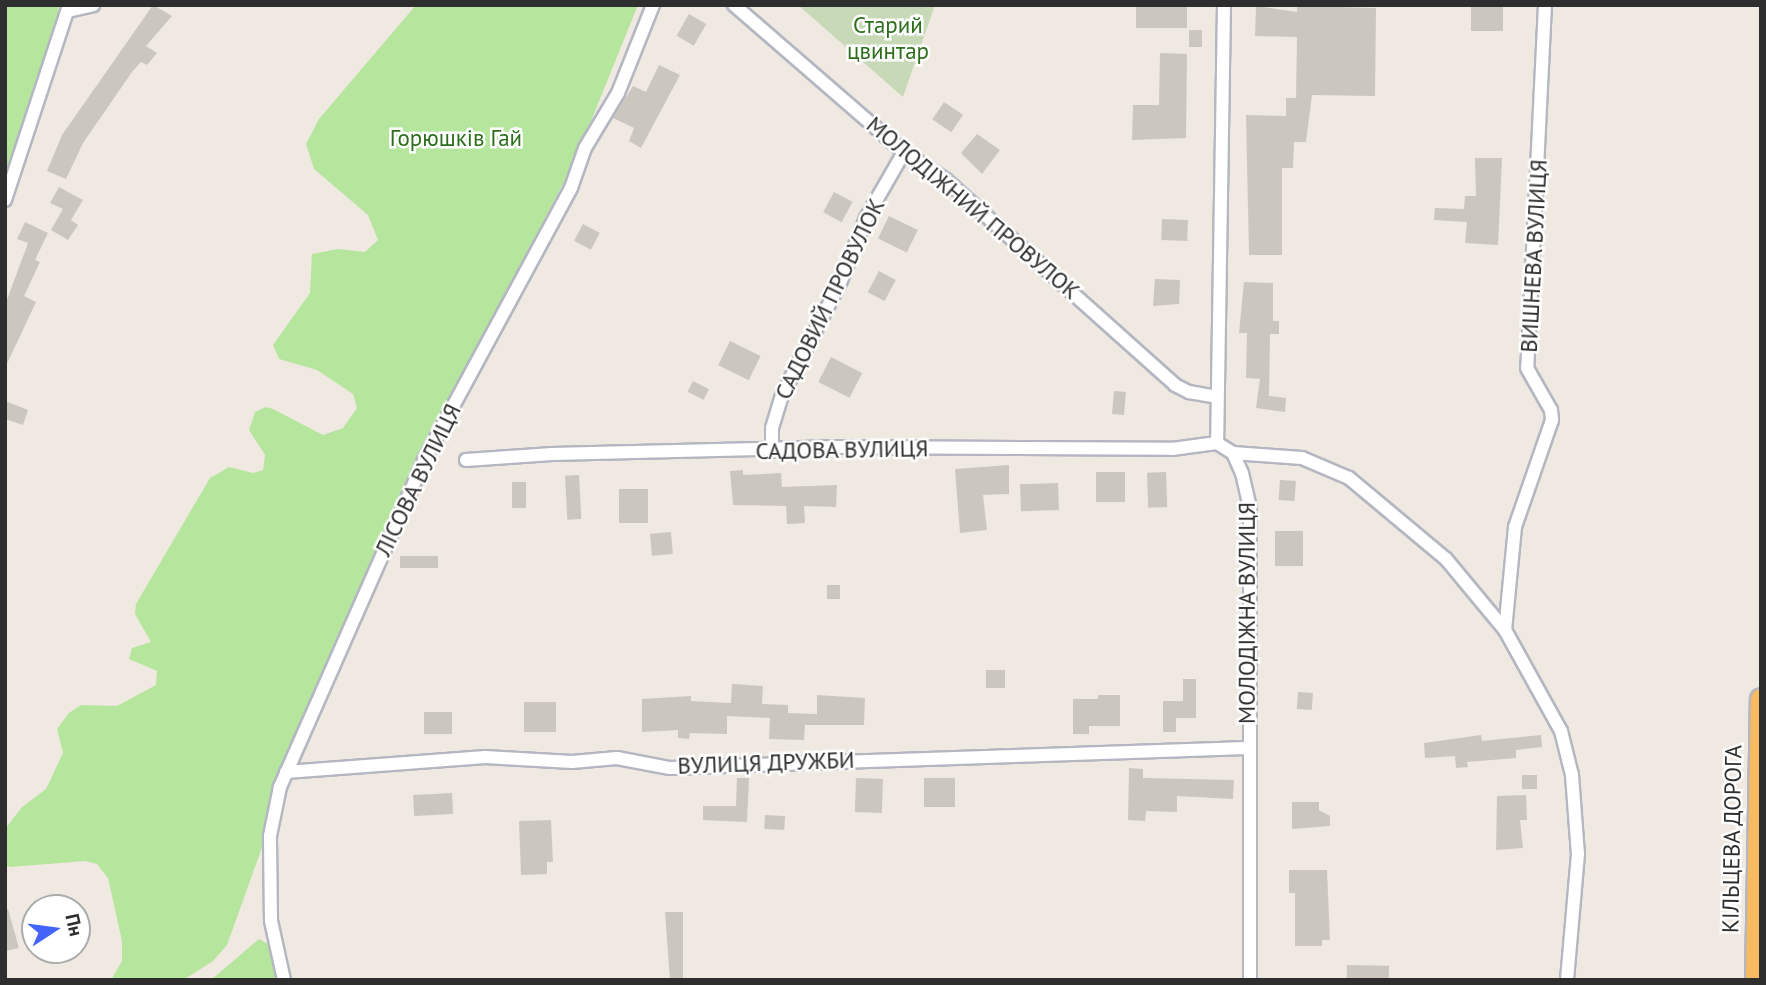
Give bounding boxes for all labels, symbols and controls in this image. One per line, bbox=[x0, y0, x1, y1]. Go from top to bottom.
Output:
park label: Старий цвинтар bbox=[847, 11, 929, 65]
street label: МОЛОДІЖНИЙ ПРОВУЛОК bbox=[861, 111, 1085, 305]
park label: Горюшків Гай bbox=[390, 124, 522, 152]
street label: ВИШНЕВА ВУЛИЦЯ bbox=[1515, 158, 1553, 354]
street label: САДОВИЙ ПРОВУЛОК bbox=[769, 194, 891, 404]
street label: ЛІСОВА ВУЛИЦЯ bbox=[369, 399, 467, 561]
street label: САДОВА ВУЛИЦЯ bbox=[755, 435, 929, 465]
street label: МОЛОДІЖНА ВУЛИЦЯ bbox=[1233, 501, 1261, 725]
street label: КІЛЬЦЕВА ДОРОГА bbox=[1717, 744, 1747, 934]
street label: ВУЛИЦЯ ДРУЖБИ bbox=[677, 746, 855, 780]
north arrow bbox=[21, 894, 91, 964]
text: Пн bbox=[60, 911, 89, 938]

